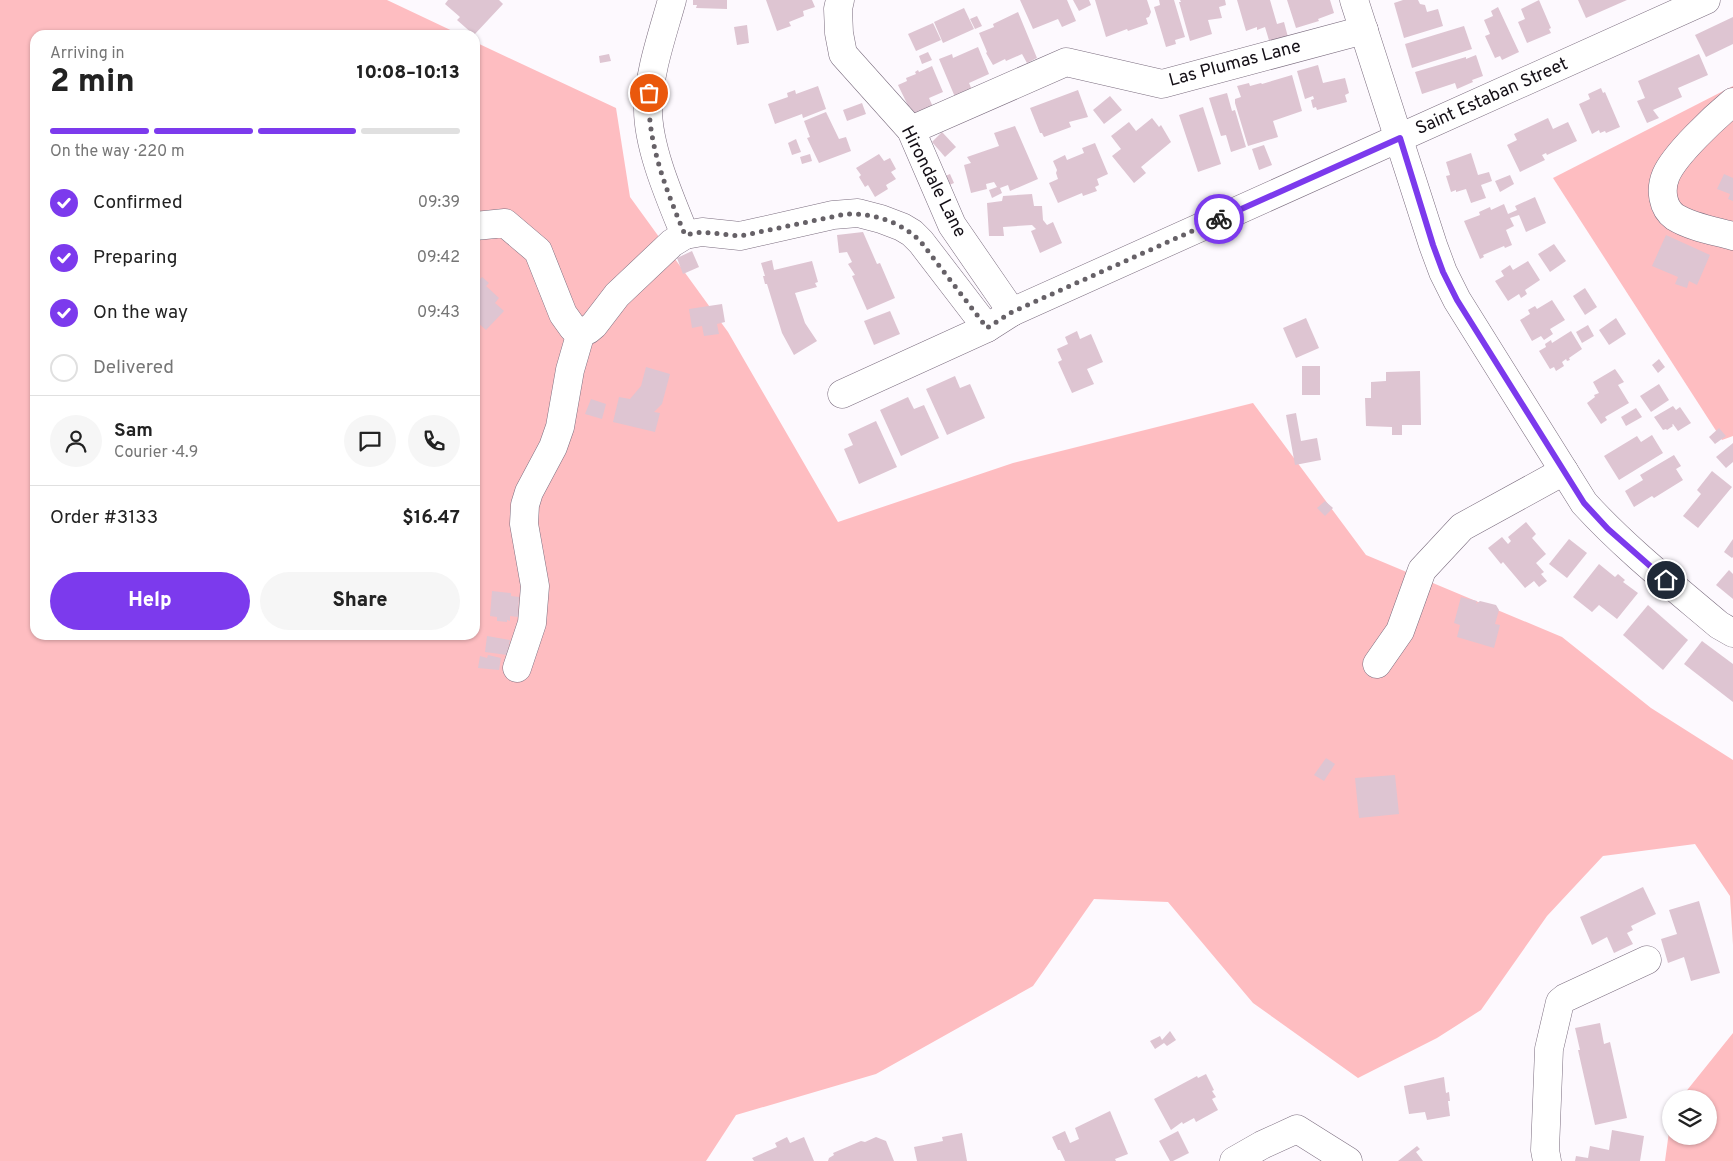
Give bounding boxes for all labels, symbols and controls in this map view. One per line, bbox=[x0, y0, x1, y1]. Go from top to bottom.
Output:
street label: Las Plumas Lane bbox=[1166, 35, 1304, 93]
text: Arriving in bbox=[50, 44, 125, 64]
street label: Saint Estaban Street bbox=[1412, 53, 1572, 141]
text: 10:08–10:13 bbox=[357, 61, 460, 85]
text: 2 min bbox=[50, 63, 135, 103]
pin bbox=[628, 72, 670, 114]
icon: bag bbox=[635, 79, 663, 107]
street label: Hirondale Lane bbox=[895, 122, 971, 242]
text: On the way · 220 m bbox=[50, 142, 185, 162]
icon: check bbox=[50, 189, 78, 217]
text: Confirmed bbox=[93, 191, 183, 215]
text: 09:39 bbox=[418, 193, 460, 213]
courier bbox=[1194, 194, 1244, 244]
icon: bike bbox=[1205, 205, 1233, 233]
icon: check bbox=[50, 244, 78, 272]
text: Preparing bbox=[93, 246, 177, 270]
text: 09:42 bbox=[417, 248, 460, 268]
icon: check bbox=[50, 299, 78, 327]
text: On the way bbox=[93, 301, 188, 325]
text: 09:43 bbox=[417, 303, 460, 323]
text: Delivered bbox=[93, 356, 174, 380]
button: person bbox=[50, 415, 102, 467]
button: chat bbox=[344, 415, 396, 467]
button: phone bbox=[408, 415, 460, 467]
text: Sam bbox=[114, 419, 153, 443]
text: Courier · 4.9 bbox=[114, 443, 198, 463]
text: Order #3133 bbox=[50, 506, 158, 530]
text: $16.47 bbox=[402, 506, 460, 530]
pin bbox=[1645, 559, 1687, 601]
icon: home bbox=[1652, 566, 1680, 594]
button: Help bbox=[50, 572, 250, 630]
button: Share bbox=[260, 572, 460, 630]
map controls bbox=[1662, 1090, 1717, 1145]
button: layers bbox=[1662, 1090, 1717, 1145]

